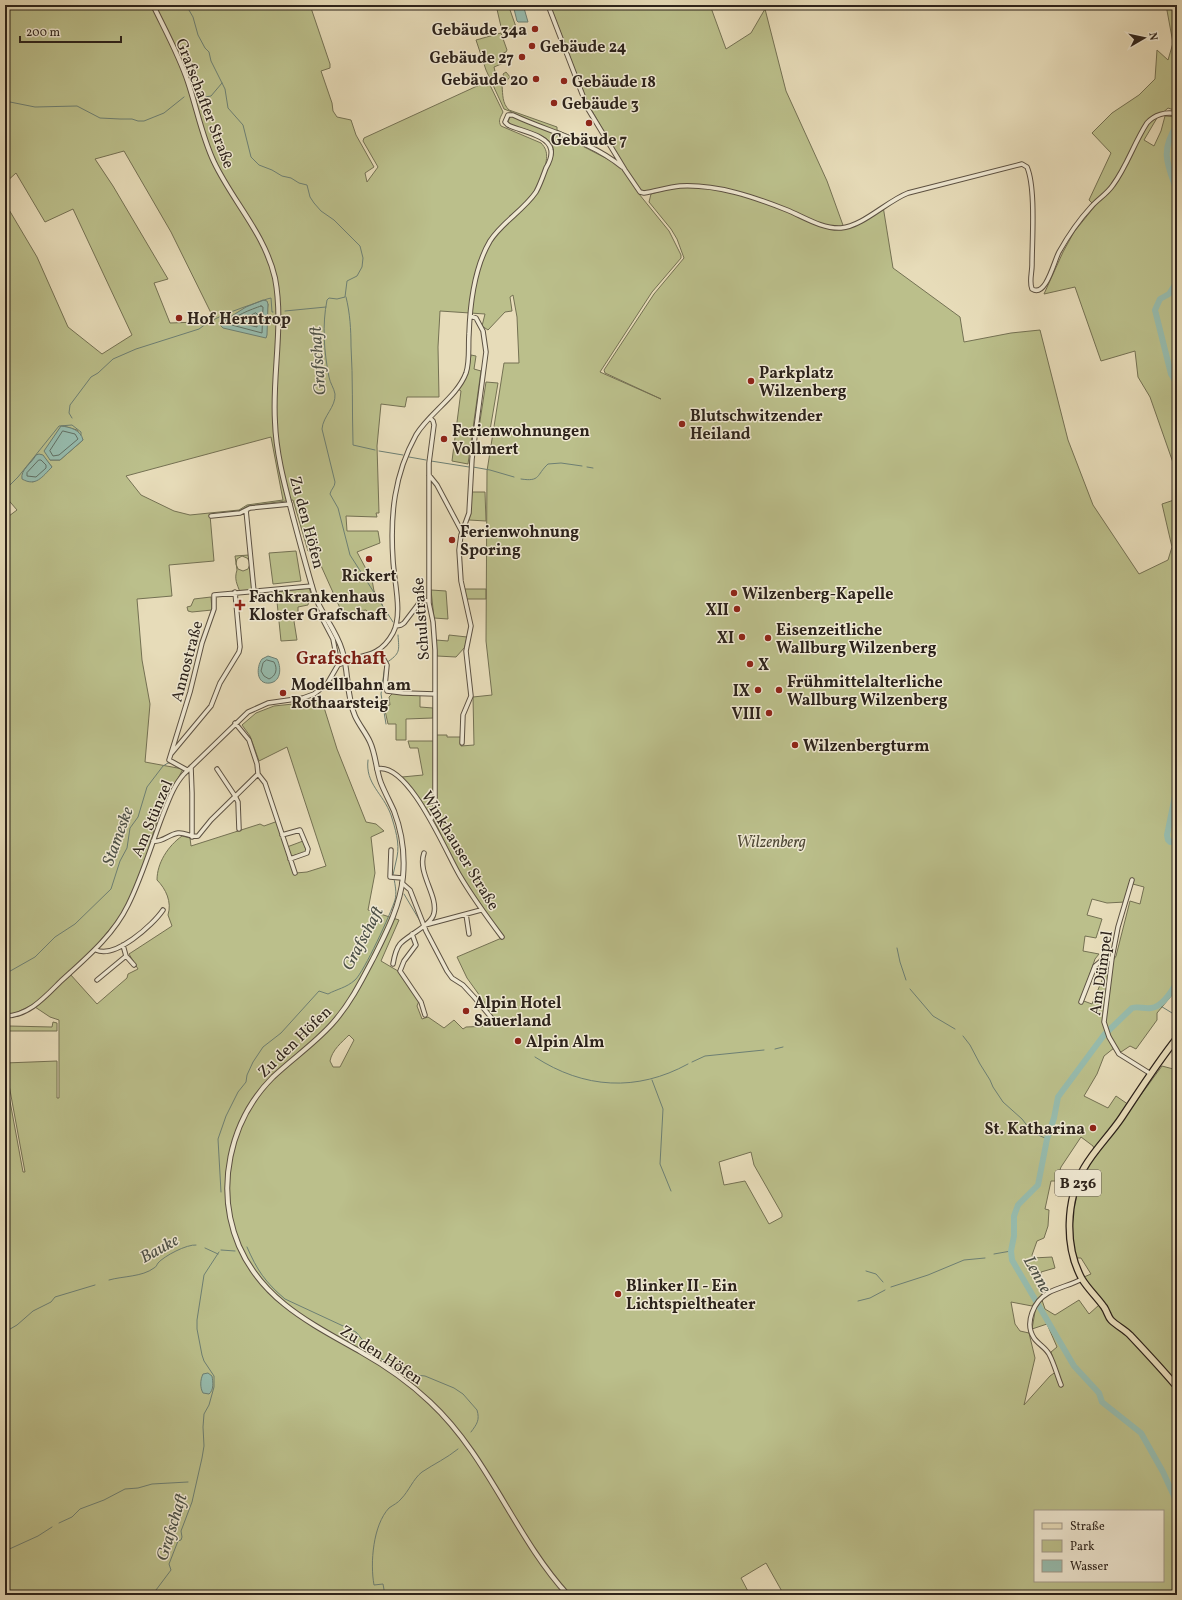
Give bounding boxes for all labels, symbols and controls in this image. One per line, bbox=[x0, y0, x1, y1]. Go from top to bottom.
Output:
scale bar bbox=[20, 18, 121, 44]
north arrow bbox=[1124, 18, 1164, 58]
place label: Gebäude 34a bbox=[432, 20, 527, 42]
marker: Gebäude 34a bbox=[530, 24, 540, 34]
text: 200 m bbox=[26, 25, 60, 41]
text: N bbox=[1144, 32, 1160, 42]
street label: Grafschafter Straße bbox=[169, 36, 239, 172]
place label: Gebäude 24 bbox=[540, 37, 627, 59]
marker: Gebäude 24 bbox=[527, 41, 537, 51]
place label: Gebäude 27 bbox=[429, 48, 514, 70]
marker: Gebäude 27 bbox=[517, 52, 527, 62]
place label: Gebäude 20 bbox=[441, 70, 528, 92]
place label: Gebäude 18 bbox=[572, 72, 656, 94]
marker: Gebäude 20 bbox=[531, 74, 541, 84]
marker: Gebäude 18 bbox=[559, 76, 569, 86]
place label: Gebäude 3 bbox=[562, 94, 639, 116]
marker: Gebäude 3 bbox=[549, 98, 559, 108]
marker: Gebäude 7 bbox=[584, 118, 594, 128]
place label: Gebäude 7 bbox=[551, 130, 628, 152]
place label: Hof Herntrop bbox=[187, 309, 291, 331]
marker: Hof Herntrop bbox=[174, 313, 184, 323]
water label: Grafschaft bbox=[305, 326, 332, 396]
place label: Parkplatz Wilzenberg bbox=[759, 363, 847, 403]
marker: Parkplatz Wilzenberg bbox=[746, 376, 756, 386]
place label: Blutschwitzender Heiland bbox=[690, 406, 823, 446]
marker: Blutschwitzender Heiland bbox=[677, 419, 687, 429]
place label: Ferienwohnungen Vollmert bbox=[452, 421, 590, 461]
marker: Ferienwohnungen Vollmert bbox=[439, 434, 449, 444]
street label: Zu den Höfen bbox=[283, 474, 329, 571]
place label: Ferienwohnung Sporing bbox=[460, 522, 579, 562]
marker: Ferienwohnung Sporing bbox=[447, 535, 457, 545]
marker: Rickert bbox=[364, 554, 374, 564]
place label: Rickert bbox=[341, 566, 397, 588]
street label: Schulstraße bbox=[408, 577, 436, 661]
place label: Wilzenberg-Kapelle bbox=[742, 584, 893, 606]
place label: Fachkrankenhaus Kloster Grafschaft bbox=[249, 587, 387, 627]
marker: Wilzenberg-Kapelle bbox=[729, 588, 739, 598]
marker: Fachkrankenhaus Kloster Grafschaft bbox=[234, 599, 246, 611]
place label: XII bbox=[706, 600, 729, 622]
marker: XII bbox=[732, 604, 742, 614]
street label: Annostraße bbox=[167, 619, 209, 705]
place label: Eisenzeitliche Wallburg Wilzenberg bbox=[776, 620, 937, 660]
place label: XI bbox=[717, 628, 734, 650]
marker: XI bbox=[737, 632, 747, 642]
marker: Eisenzeitliche Wallburg Wilzenberg bbox=[763, 633, 773, 643]
district label: Grafschaft bbox=[296, 647, 386, 672]
place label: X bbox=[758, 655, 769, 677]
marker: X bbox=[745, 659, 755, 669]
place label: Frühmittelalterliche Wallburg Wilzenberg bbox=[787, 672, 948, 712]
place label: Modellbahn am Rothaarsteig bbox=[291, 675, 411, 715]
place label: IX bbox=[733, 681, 750, 703]
marker: IX bbox=[753, 685, 763, 695]
marker: Frühmittelalterliche Wallburg Wilzenberg bbox=[774, 685, 784, 695]
marker: Modellbahn am Rothaarsteig bbox=[278, 688, 288, 698]
place label: VIII bbox=[732, 704, 761, 726]
marker: VIII bbox=[764, 708, 774, 718]
place label: Wilzenbergturm bbox=[803, 736, 929, 758]
marker: Wilzenbergturm bbox=[790, 740, 800, 750]
street label: Am Stünzel bbox=[127, 777, 179, 861]
street label: Winkhauser Straße bbox=[415, 787, 504, 915]
water label: Stameske bbox=[97, 803, 140, 869]
park label: Wilzenberg bbox=[736, 832, 806, 854]
water label: Grafschaft bbox=[337, 903, 390, 975]
street label: Am Dümpel bbox=[1085, 929, 1119, 1017]
place label: Alpin Hotel Sauerland bbox=[474, 993, 562, 1033]
street label: Zu den Höfen bbox=[254, 1002, 337, 1083]
marker: Alpin Hotel Sauerland bbox=[461, 1006, 471, 1016]
place label: Alpin Alm bbox=[526, 1032, 605, 1054]
marker: Alpin Alm bbox=[513, 1036, 523, 1046]
place label: St. Katharina bbox=[984, 1119, 1085, 1141]
marker: St. Katharina bbox=[1088, 1123, 1098, 1133]
road number: B 236 bbox=[1055, 1170, 1101, 1196]
water label: Bauke bbox=[136, 1229, 184, 1269]
water label: Lenne bbox=[1017, 1252, 1057, 1298]
place label: Blinker II - Ein Lichtspieltheater bbox=[626, 1276, 756, 1316]
marker: Blinker II - Ein Lichtspieltheater bbox=[613, 1289, 623, 1299]
street label: Zu den Höfen bbox=[335, 1321, 427, 1391]
water label: Grafschaft bbox=[151, 1491, 194, 1564]
legend bbox=[1034, 1510, 1164, 1582]
text: Straße bbox=[1070, 1519, 1105, 1535]
text: Park bbox=[1070, 1539, 1095, 1555]
text: Wasser bbox=[1070, 1559, 1108, 1575]

